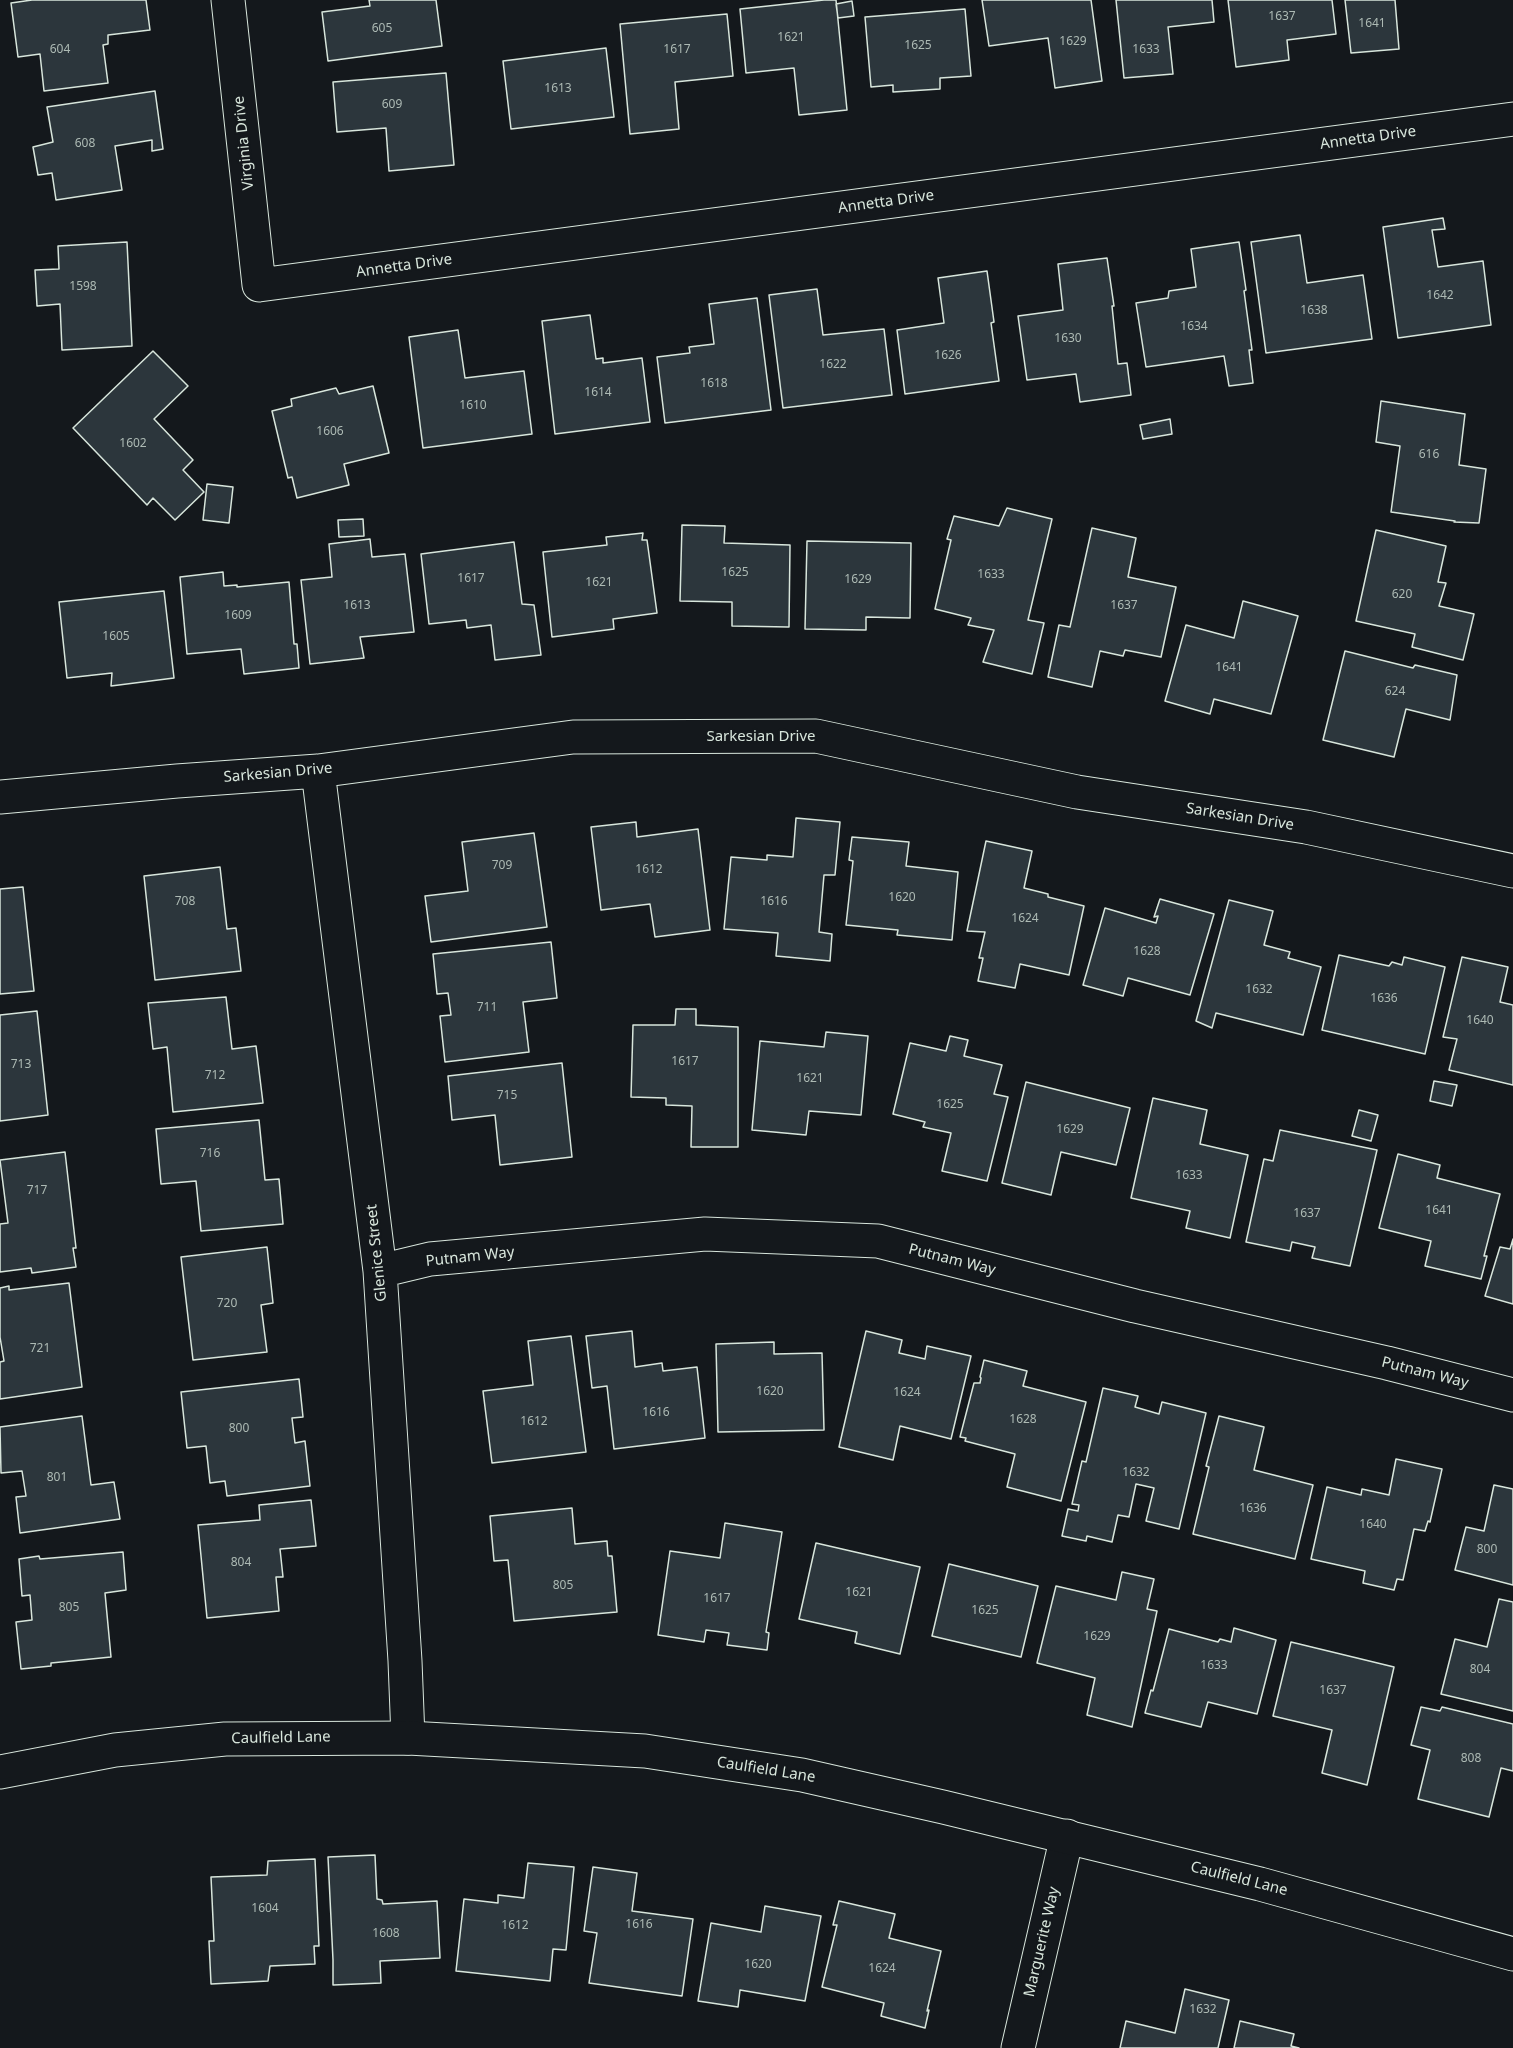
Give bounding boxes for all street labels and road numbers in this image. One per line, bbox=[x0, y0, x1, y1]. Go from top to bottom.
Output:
street label: Virginia Drive bbox=[230, 95, 258, 191]
street label: Annetta Drive bbox=[1319, 122, 1417, 154]
street label: Annetta Drive bbox=[837, 186, 935, 218]
street label: Annetta Drive bbox=[355, 250, 453, 282]
street label: Sarkesian Drive bbox=[706, 728, 816, 746]
street label: Sarkesian Drive bbox=[223, 759, 333, 787]
street label: Sarkesian Drive bbox=[1185, 800, 1295, 834]
street label: Glenice Street bbox=[363, 1203, 391, 1303]
street label: Putnam Way bbox=[907, 1240, 997, 1280]
street label: Putnam Way bbox=[425, 1243, 515, 1271]
street label: Putnam Way bbox=[1380, 1353, 1470, 1393]
street label: Caulfield Lane bbox=[231, 1728, 331, 1748]
street label: Caulfield Lane bbox=[715, 1753, 817, 1787]
street label: Caulfield Lane bbox=[1189, 1858, 1289, 1900]
street label: Marguerite Way bbox=[1021, 1885, 1063, 1999]

